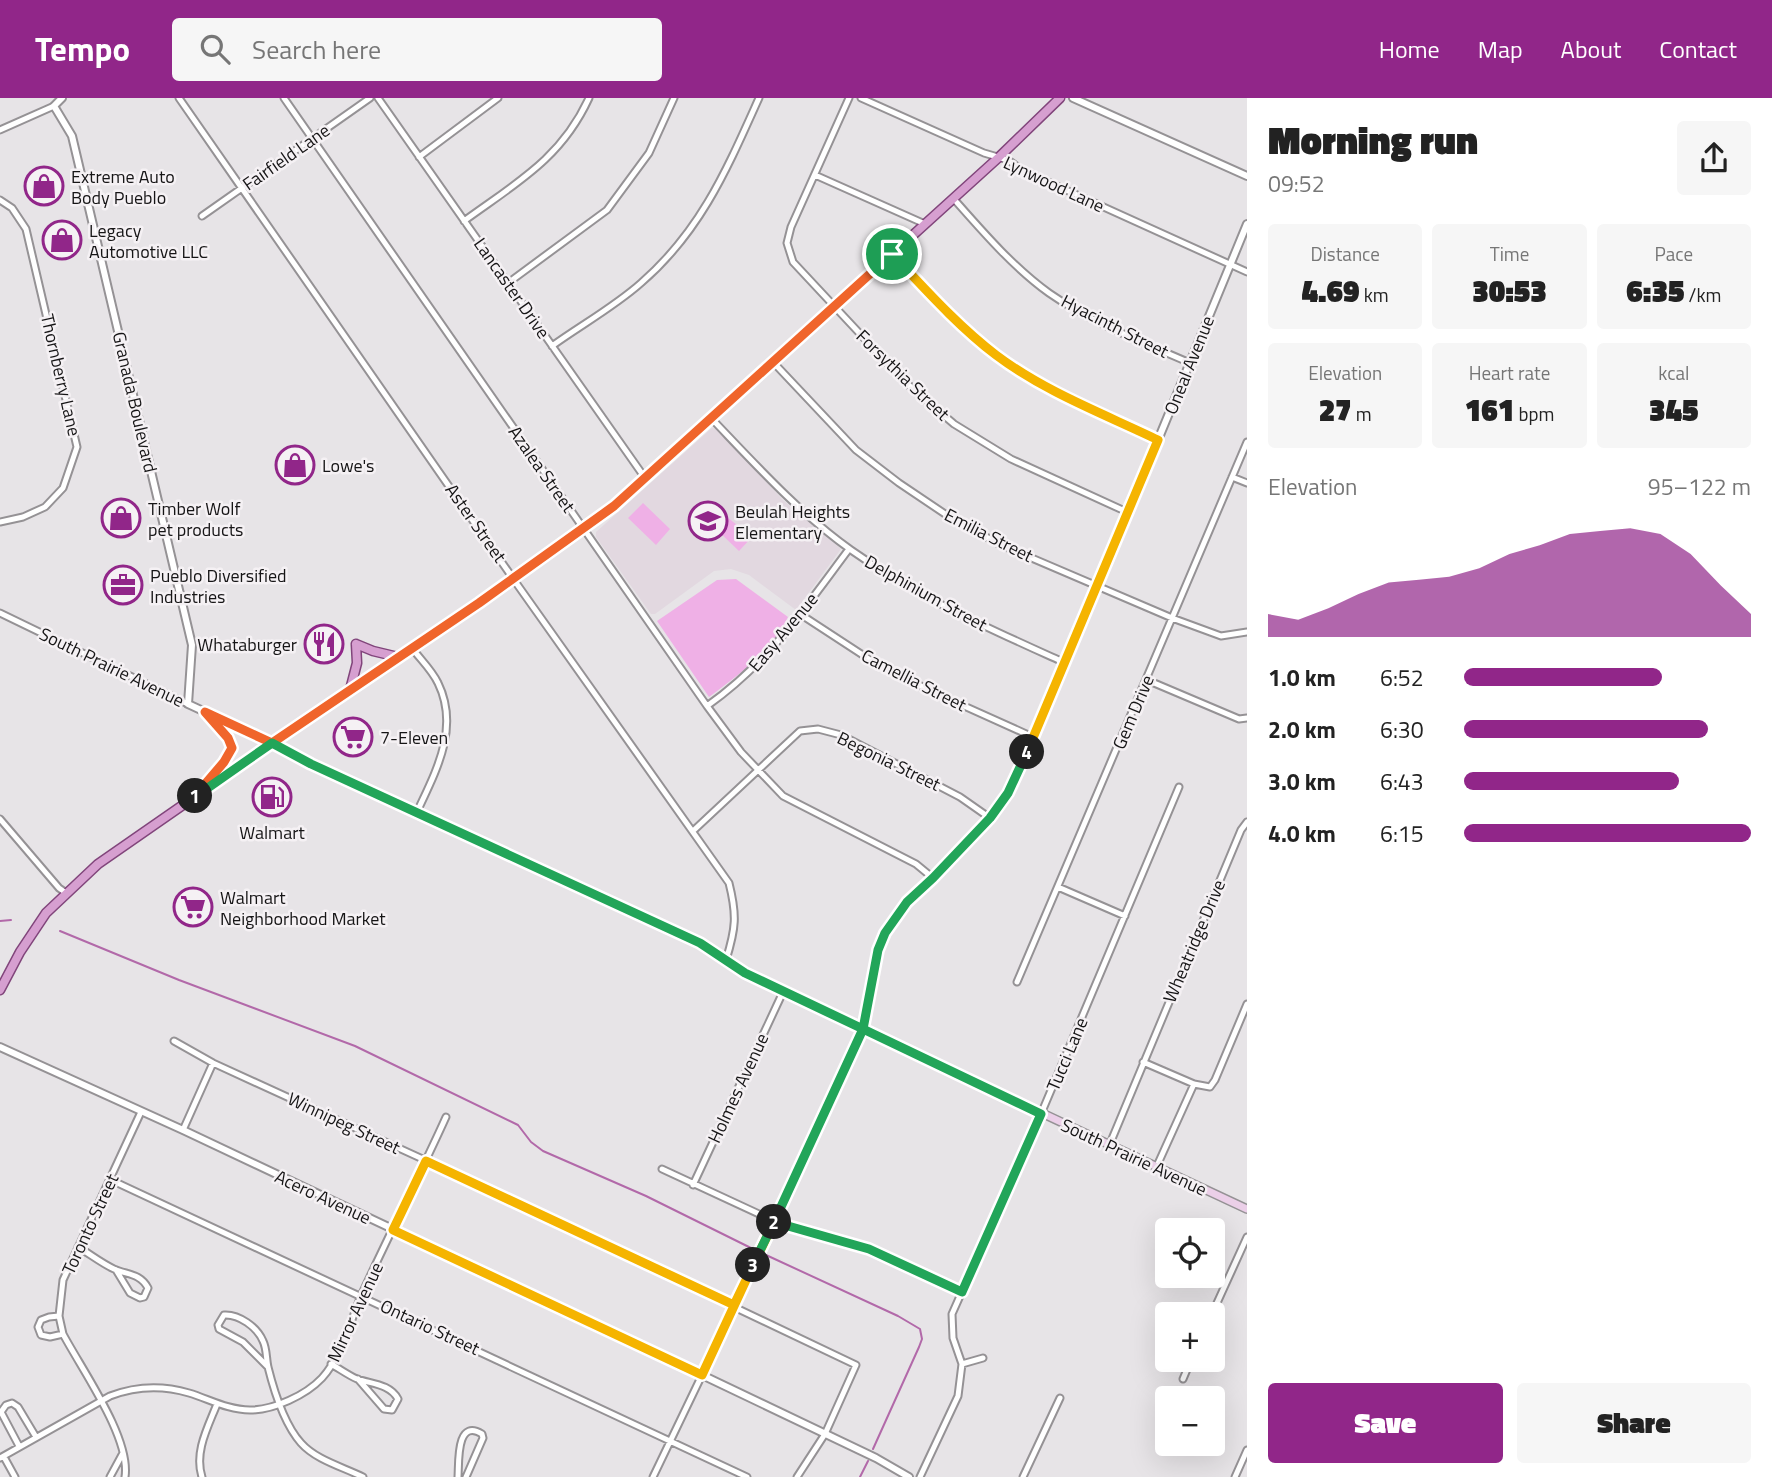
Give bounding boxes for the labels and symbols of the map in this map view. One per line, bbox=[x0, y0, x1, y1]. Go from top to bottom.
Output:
street label: Fairfield Lane bbox=[237, 117, 335, 197]
street label: Lynwood Lane bbox=[999, 149, 1109, 219]
place label: Extreme Auto Body Pueblo bbox=[71, 163, 175, 211]
shop icon: Extreme Auto Body Pueblo bbox=[23, 165, 65, 207]
place label: Legacy Automotive LLC bbox=[89, 217, 208, 265]
shop icon: Legacy Automotive LLC bbox=[41, 219, 83, 261]
pin bbox=[862, 224, 922, 284]
street label: Lancaster Drive bbox=[467, 232, 557, 344]
street label: Hyacinth Street bbox=[1057, 287, 1174, 365]
street label: Thornberry Lane bbox=[34, 311, 88, 439]
street label: Oneal Avenue bbox=[1157, 312, 1221, 418]
street label: Forsythia Street bbox=[850, 323, 956, 427]
street label: Granada Boulevard bbox=[106, 329, 164, 475]
street label: Azalea Street bbox=[502, 420, 582, 518]
shop icon: Lowe's bbox=[274, 444, 316, 486]
place label: Lowe's bbox=[322, 452, 374, 479]
street label: Aster Street bbox=[439, 478, 514, 569]
place label: Timber Wolf pet products bbox=[148, 495, 243, 543]
shop icon: Timber Wolf pet products bbox=[100, 497, 142, 539]
place label: Beulah Heights Elementary bbox=[735, 498, 850, 546]
school or university icon: Beulah Heights Elementary bbox=[687, 500, 729, 542]
street label: Emilia Street bbox=[940, 501, 1039, 569]
street label: Delphinium Street bbox=[860, 548, 993, 638]
place label: Pueblo Diversified Industries bbox=[150, 562, 287, 610]
office icon: Pueblo Diversified Industries bbox=[102, 564, 144, 606]
street label: Easy Avenue bbox=[742, 586, 824, 678]
street label: South Prairie Avenue bbox=[35, 620, 189, 714]
restaurant icon: Whataburger bbox=[303, 623, 345, 665]
place label: Whataburger bbox=[197, 631, 297, 658]
street label: Camellia Street bbox=[857, 642, 972, 718]
street label: Gem Drive bbox=[1105, 671, 1161, 753]
supermarket icon: 7-Eleven bbox=[332, 716, 374, 758]
place label: 7-Eleven bbox=[380, 724, 448, 751]
street label: Begonia Street bbox=[833, 724, 946, 798]
pin: 4 bbox=[1010, 734, 1044, 770]
fuel station icon: Walmart bbox=[251, 776, 293, 818]
pin: 1 bbox=[178, 778, 212, 814]
place label: Walmart bbox=[239, 819, 305, 846]
street label: Wheatridge Drive bbox=[1156, 875, 1232, 1007]
place label: Walmart Neighborhood Market bbox=[220, 884, 386, 932]
supermarket icon: Walmart Neighborhood Market bbox=[172, 886, 214, 928]
street label: Tucci Lane bbox=[1039, 1013, 1095, 1095]
street label: Holmes Avenue bbox=[701, 1029, 775, 1147]
street label: Winnipeg Street bbox=[283, 1085, 405, 1161]
street label: South Prairie Avenue bbox=[1057, 1111, 1211, 1203]
street label: Acero Avenue bbox=[270, 1163, 376, 1231]
street label: Toronto Street bbox=[55, 1168, 125, 1279]
pin: 2 bbox=[756, 1204, 792, 1240]
pin: 3 bbox=[736, 1248, 770, 1282]
street label: Mirror Avenue bbox=[320, 1258, 390, 1366]
street label: Ontario Street bbox=[376, 1292, 485, 1362]

